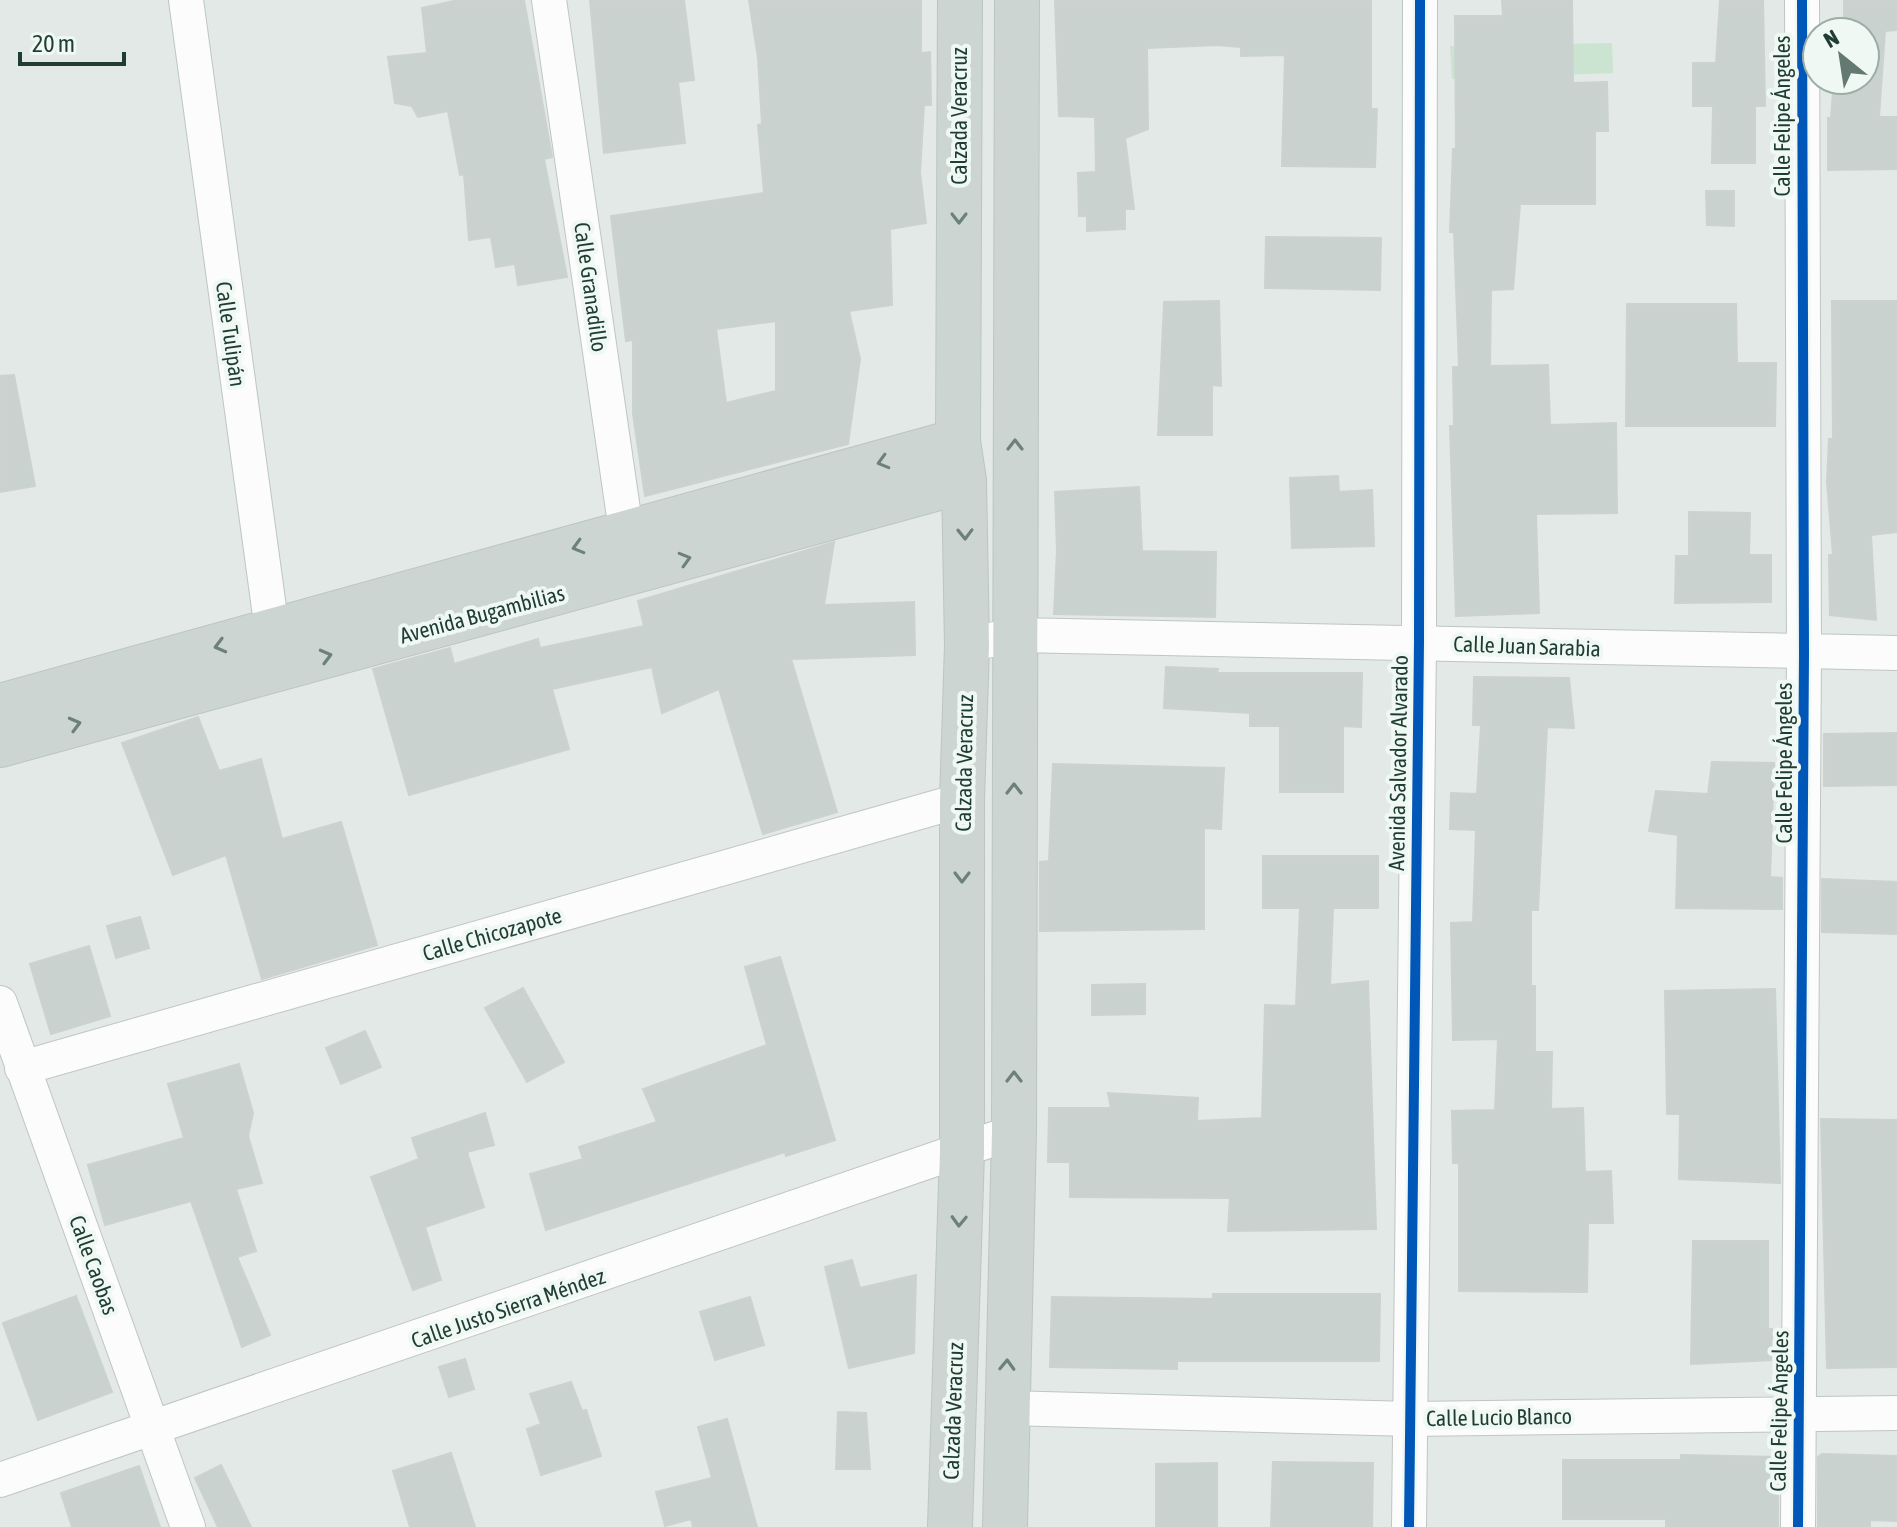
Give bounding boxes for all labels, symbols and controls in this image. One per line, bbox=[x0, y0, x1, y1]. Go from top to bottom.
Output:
scale bar bbox=[20, 16, 124, 66]
north arrow bbox=[1801, 16, 1881, 96]
text: N bbox=[1819, 24, 1843, 53]
text: 20 m bbox=[32, 30, 75, 57]
street label: Calle Felipe Ángeles bbox=[1769, 35, 1795, 197]
street label: Calzada Veracruz bbox=[946, 47, 972, 185]
one-way arrow bbox=[950, 212, 968, 225]
street label: Calle Granadillo bbox=[569, 220, 613, 354]
street label: Calle Tulipán bbox=[211, 280, 251, 388]
one-way arrow bbox=[1006, 438, 1024, 451]
one-way arrow bbox=[876, 452, 890, 469]
one-way arrow bbox=[956, 528, 973, 541]
one-way arrow bbox=[572, 537, 586, 554]
one-way arrow bbox=[678, 552, 692, 568]
street label: Avenida Bugambilias bbox=[397, 579, 567, 648]
street label: Calle Juan Sarabia bbox=[1453, 630, 1601, 662]
one-way arrow bbox=[213, 637, 227, 654]
one-way arrow bbox=[319, 648, 332, 665]
street label: Avenida Salvador Alvarado bbox=[1383, 655, 1413, 871]
street label: Calle Felipe Ángeles bbox=[1771, 682, 1797, 844]
street label: Calzada Veracruz bbox=[950, 694, 978, 832]
one-way arrow bbox=[68, 717, 82, 734]
one-way arrow bbox=[1005, 782, 1023, 795]
one-way arrow bbox=[953, 871, 971, 884]
street label: Calle Chicozapote bbox=[419, 902, 565, 966]
one-way arrow bbox=[1005, 1070, 1023, 1083]
street label: Calle Caobas bbox=[64, 1212, 124, 1318]
one-way arrow bbox=[951, 1215, 968, 1228]
street label: Calle Justo Sierra Méndez bbox=[408, 1263, 608, 1353]
street label: Calle Felipe Ángeles bbox=[1765, 1330, 1793, 1492]
street label: Calzada Veracruz bbox=[938, 1342, 968, 1480]
one-way arrow bbox=[999, 1358, 1016, 1371]
street label: Calle Lucio Blanco bbox=[1426, 1403, 1572, 1431]

